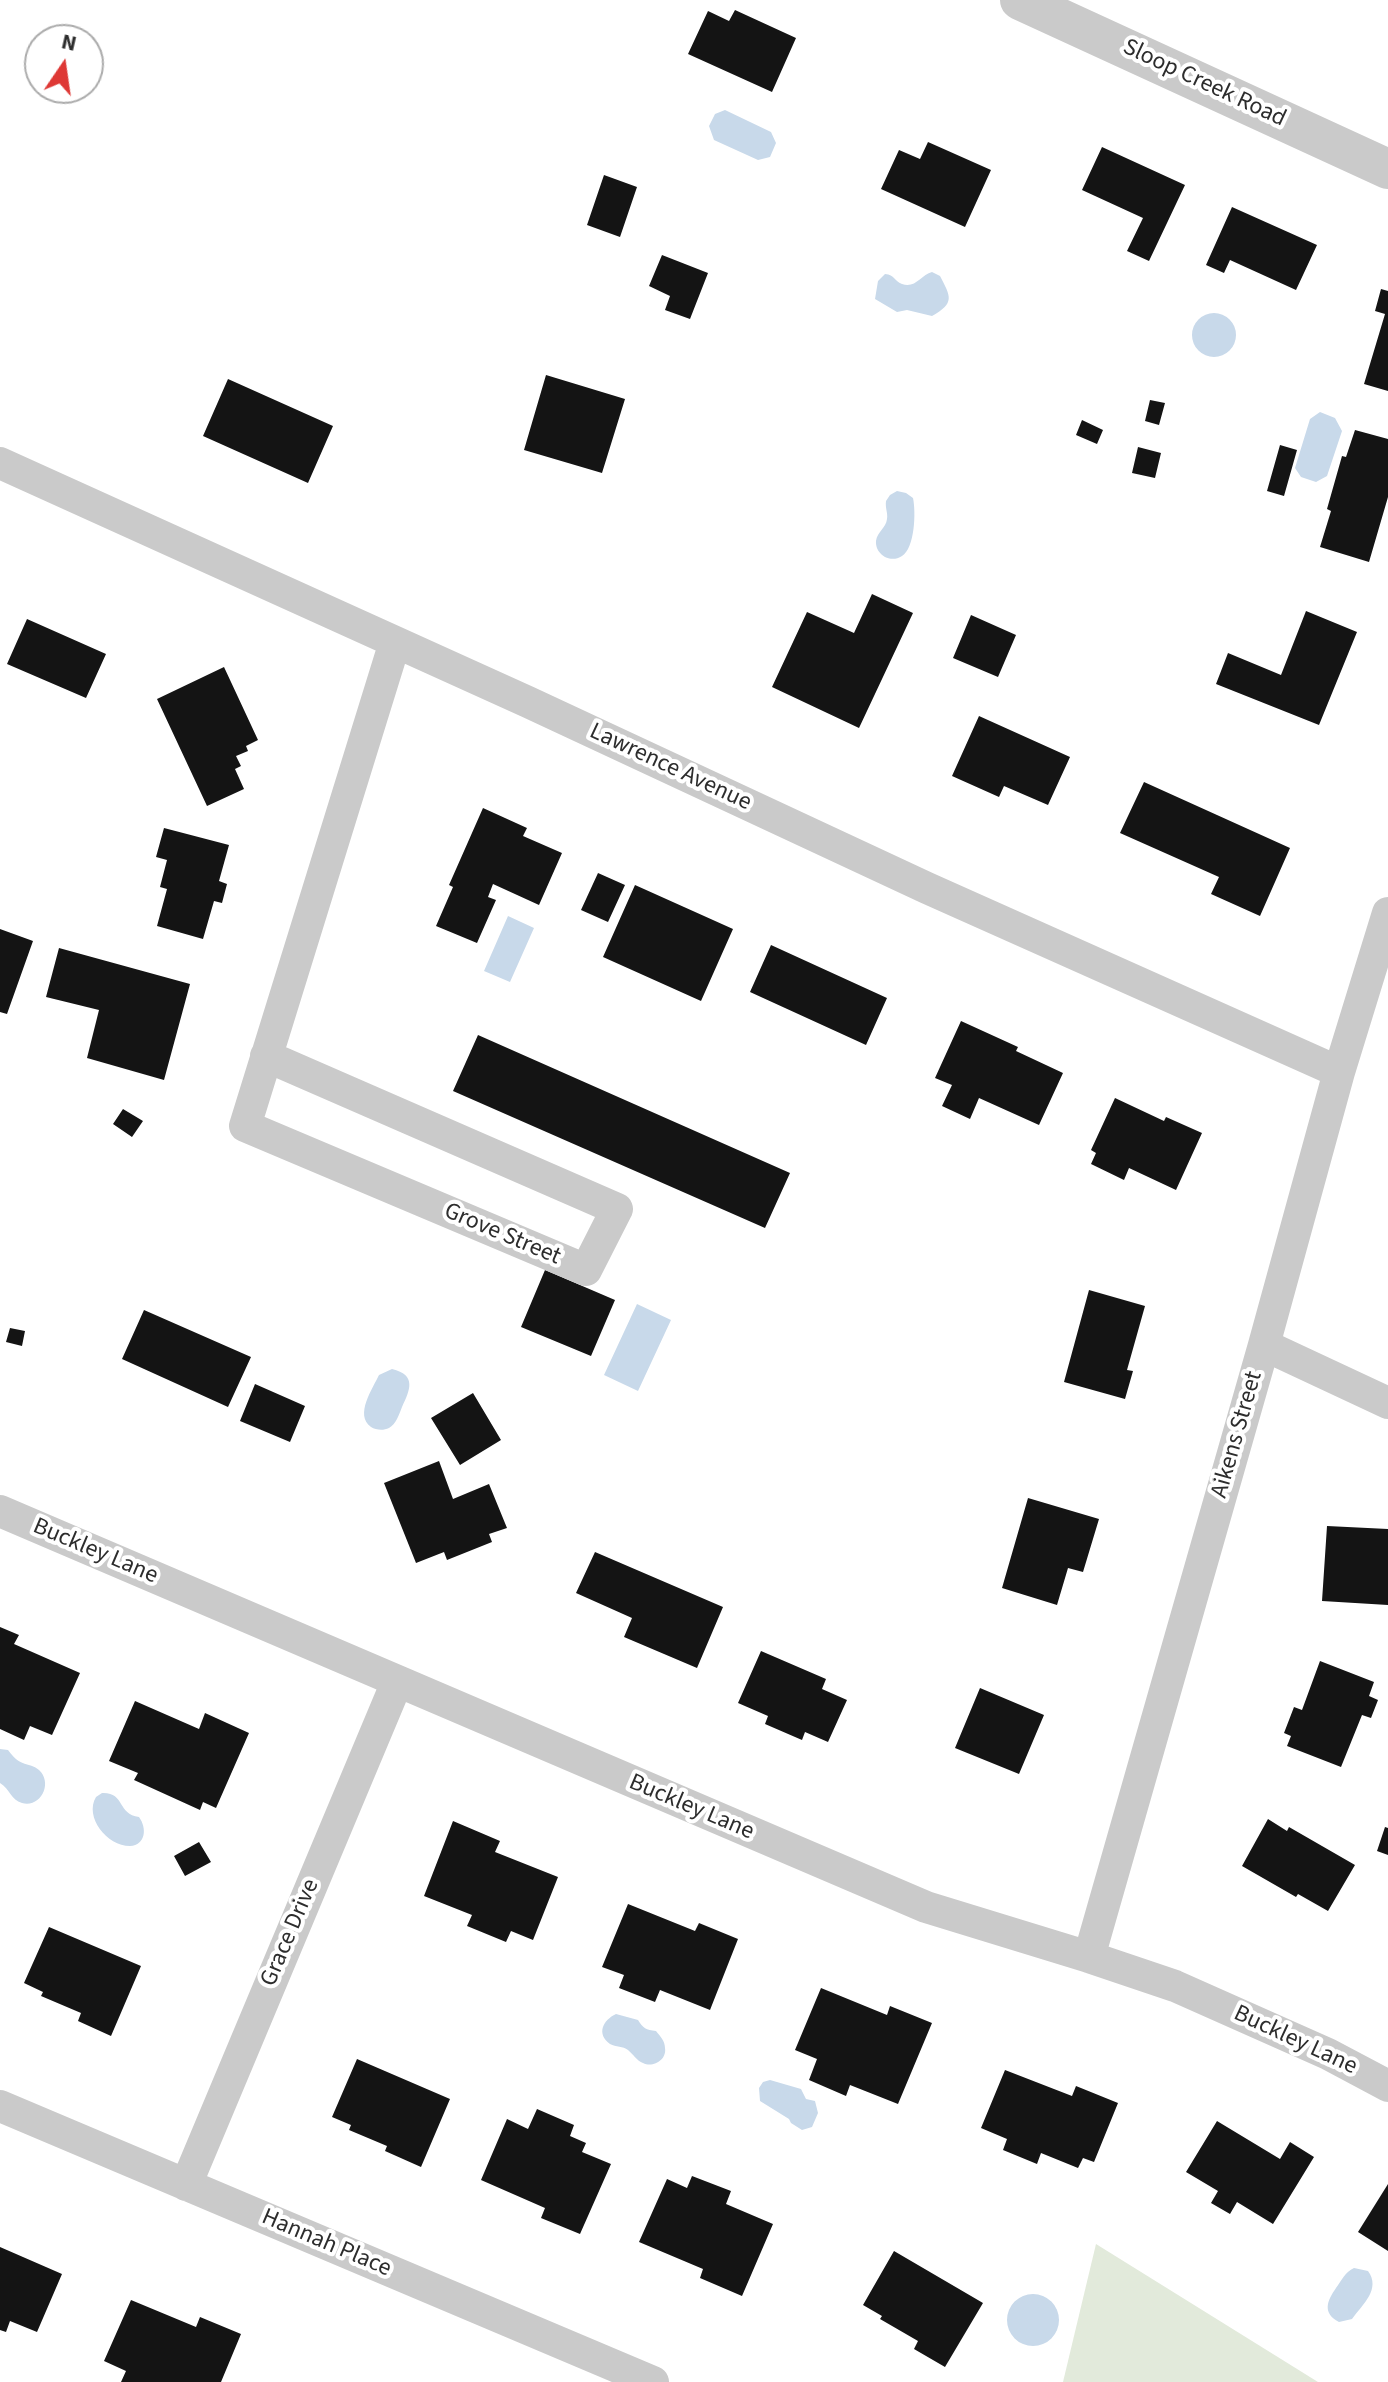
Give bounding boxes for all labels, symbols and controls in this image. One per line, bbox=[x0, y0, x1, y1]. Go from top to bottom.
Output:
north arrow bbox=[24, 24, 104, 104]
text: N bbox=[58, 25, 80, 60]
street label: Sloop Creek Road bbox=[1118, 34, 1290, 134]
street label: Lawrence Avenue bbox=[585, 718, 755, 818]
street label: Grove Street bbox=[439, 1198, 565, 1272]
street label: Aikens Street bbox=[1206, 1368, 1270, 1502]
street label: Buckley Lane bbox=[28, 1513, 162, 1591]
street label: Buckley Lane bbox=[624, 1769, 758, 1847]
street label: Grace Drive bbox=[256, 1875, 326, 1991]
street label: Buckley Lane bbox=[1229, 2000, 1361, 2082]
street label: Hannah Place bbox=[257, 2204, 395, 2284]

